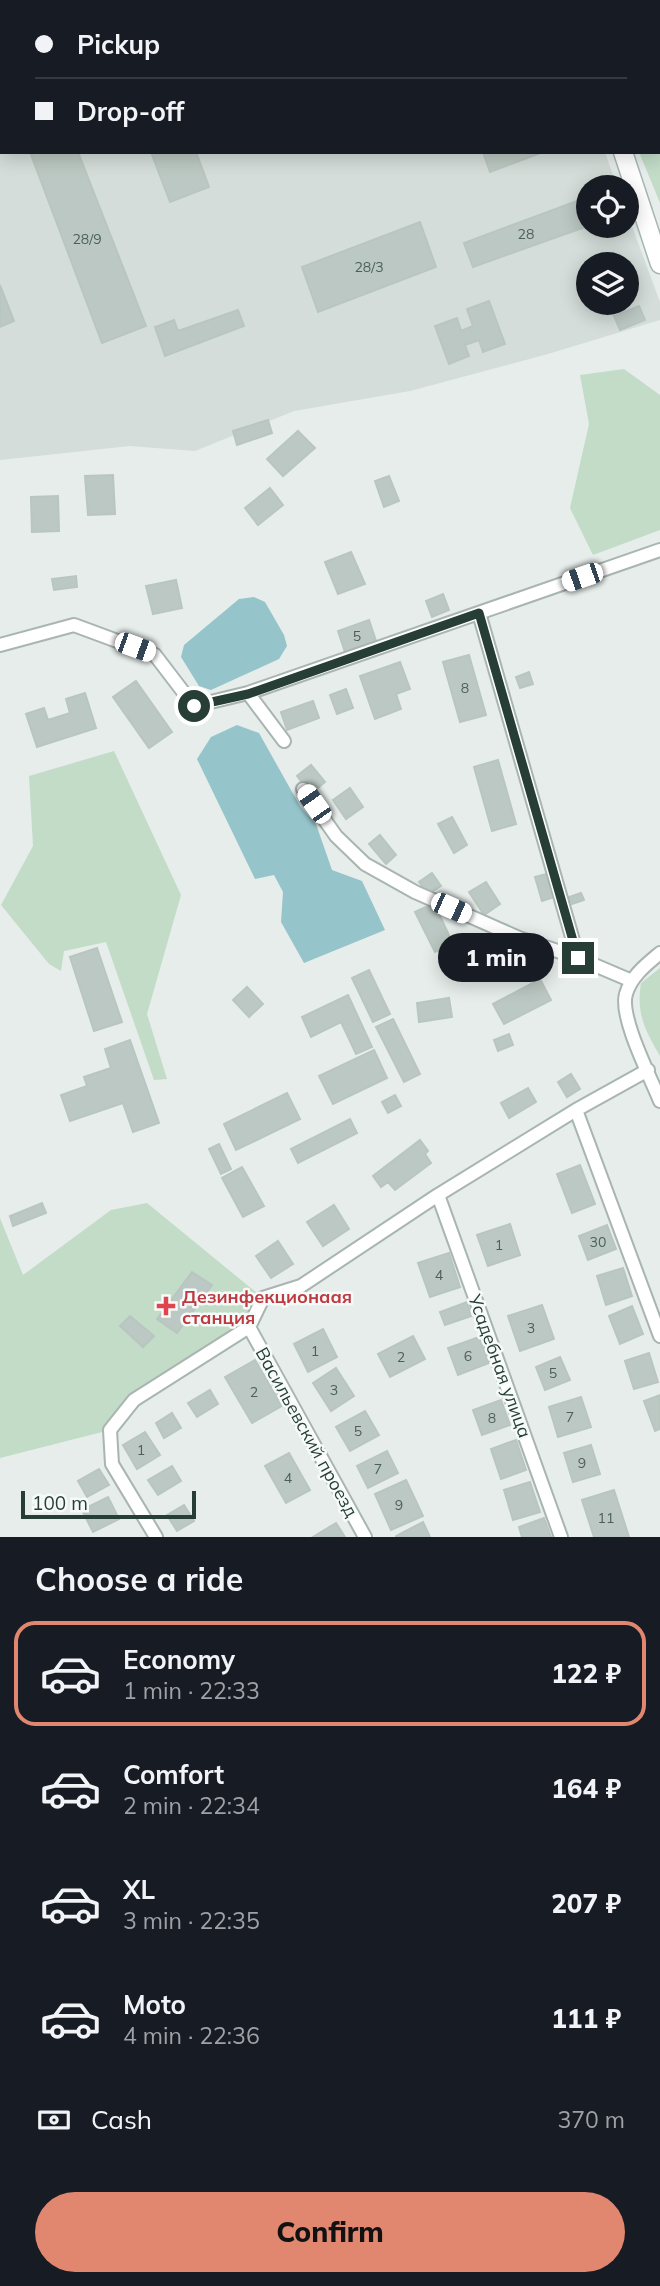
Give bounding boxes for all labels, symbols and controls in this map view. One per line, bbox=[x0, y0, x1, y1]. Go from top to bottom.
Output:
text: Pickup bbox=[77, 28, 160, 61]
text: Drop-off bbox=[77, 95, 184, 128]
map controls bbox=[576, 175, 639, 315]
button: locate bbox=[576, 175, 639, 238]
house number: 28 bbox=[518, 225, 534, 243]
house number: 28/9 bbox=[72, 230, 102, 248]
button: layers bbox=[576, 252, 639, 315]
house number: 28/3 bbox=[354, 258, 384, 276]
car bbox=[559, 560, 606, 594]
house number: 5 bbox=[353, 627, 361, 645]
car bbox=[112, 630, 159, 664]
house number: 8 bbox=[461, 679, 469, 697]
route start bbox=[178, 690, 210, 722]
car bbox=[294, 781, 335, 827]
car bbox=[428, 890, 475, 926]
callout: 1 min bbox=[438, 934, 554, 982]
route end bbox=[562, 942, 594, 974]
text: 1 min bbox=[465, 943, 527, 972]
house number: 30 bbox=[590, 1233, 606, 1251]
house number: 1 bbox=[495, 1236, 503, 1254]
house number: 4 bbox=[435, 1266, 444, 1284]
place label: Дезинфекционаая станция bbox=[182, 1285, 352, 1329]
street label: Усадебная улица bbox=[463, 1290, 537, 1441]
marker: Дезинфекционаая станция bbox=[156, 1296, 176, 1316]
house number: 3 bbox=[527, 1319, 535, 1337]
house number: 1 bbox=[311, 1342, 319, 1360]
street label: Васильевский проезд bbox=[251, 1343, 363, 1521]
house number: 6 bbox=[464, 1347, 472, 1365]
house number: 2 bbox=[397, 1348, 405, 1366]
house number: 5 bbox=[549, 1364, 557, 1382]
house number: 3 bbox=[330, 1381, 338, 1399]
house number: 2 bbox=[250, 1383, 258, 1401]
house number: 7 bbox=[566, 1408, 574, 1426]
house number: 8 bbox=[488, 1409, 496, 1427]
house number: 5 bbox=[354, 1422, 362, 1440]
house number: 1 bbox=[137, 1441, 145, 1459]
house number: 9 bbox=[578, 1454, 586, 1472]
house number: 7 bbox=[374, 1460, 382, 1478]
house number: 4 bbox=[284, 1469, 293, 1487]
scale bar bbox=[21, 1488, 196, 1520]
text: 100 m bbox=[32, 1491, 88, 1515]
house number: 9 bbox=[395, 1496, 403, 1514]
house number: 11 bbox=[598, 1509, 614, 1527]
text: Choose a ride bbox=[35, 1559, 243, 1599]
icon: car bbox=[39, 1642, 102, 1705]
text: Economy bbox=[123, 1643, 235, 1676]
text: 122 ₽ bbox=[551, 1657, 621, 1690]
text: 1 min · 22:33 bbox=[123, 1676, 260, 1705]
icon: car bbox=[39, 1757, 102, 1820]
text: Comfort bbox=[123, 1758, 224, 1791]
text: 164 ₽ bbox=[551, 1772, 621, 1805]
text: 2 min · 22:34 bbox=[123, 1791, 260, 1820]
icon: car bbox=[39, 1872, 102, 1935]
text: XL bbox=[123, 1873, 155, 1906]
text: 207 ₽ bbox=[551, 1887, 621, 1920]
text: 3 min · 22:35 bbox=[123, 1906, 260, 1935]
icon: car bbox=[39, 1987, 102, 2050]
text: Moto bbox=[123, 1988, 186, 2021]
text: 111 ₽ bbox=[551, 2002, 621, 2035]
text: 4 min · 22:36 bbox=[123, 2021, 260, 2050]
icon: cash bbox=[35, 2101, 73, 2139]
text: Cash bbox=[91, 2103, 152, 2136]
text: 370 m bbox=[557, 2105, 625, 2134]
button: Confirm bbox=[35, 2192, 625, 2272]

